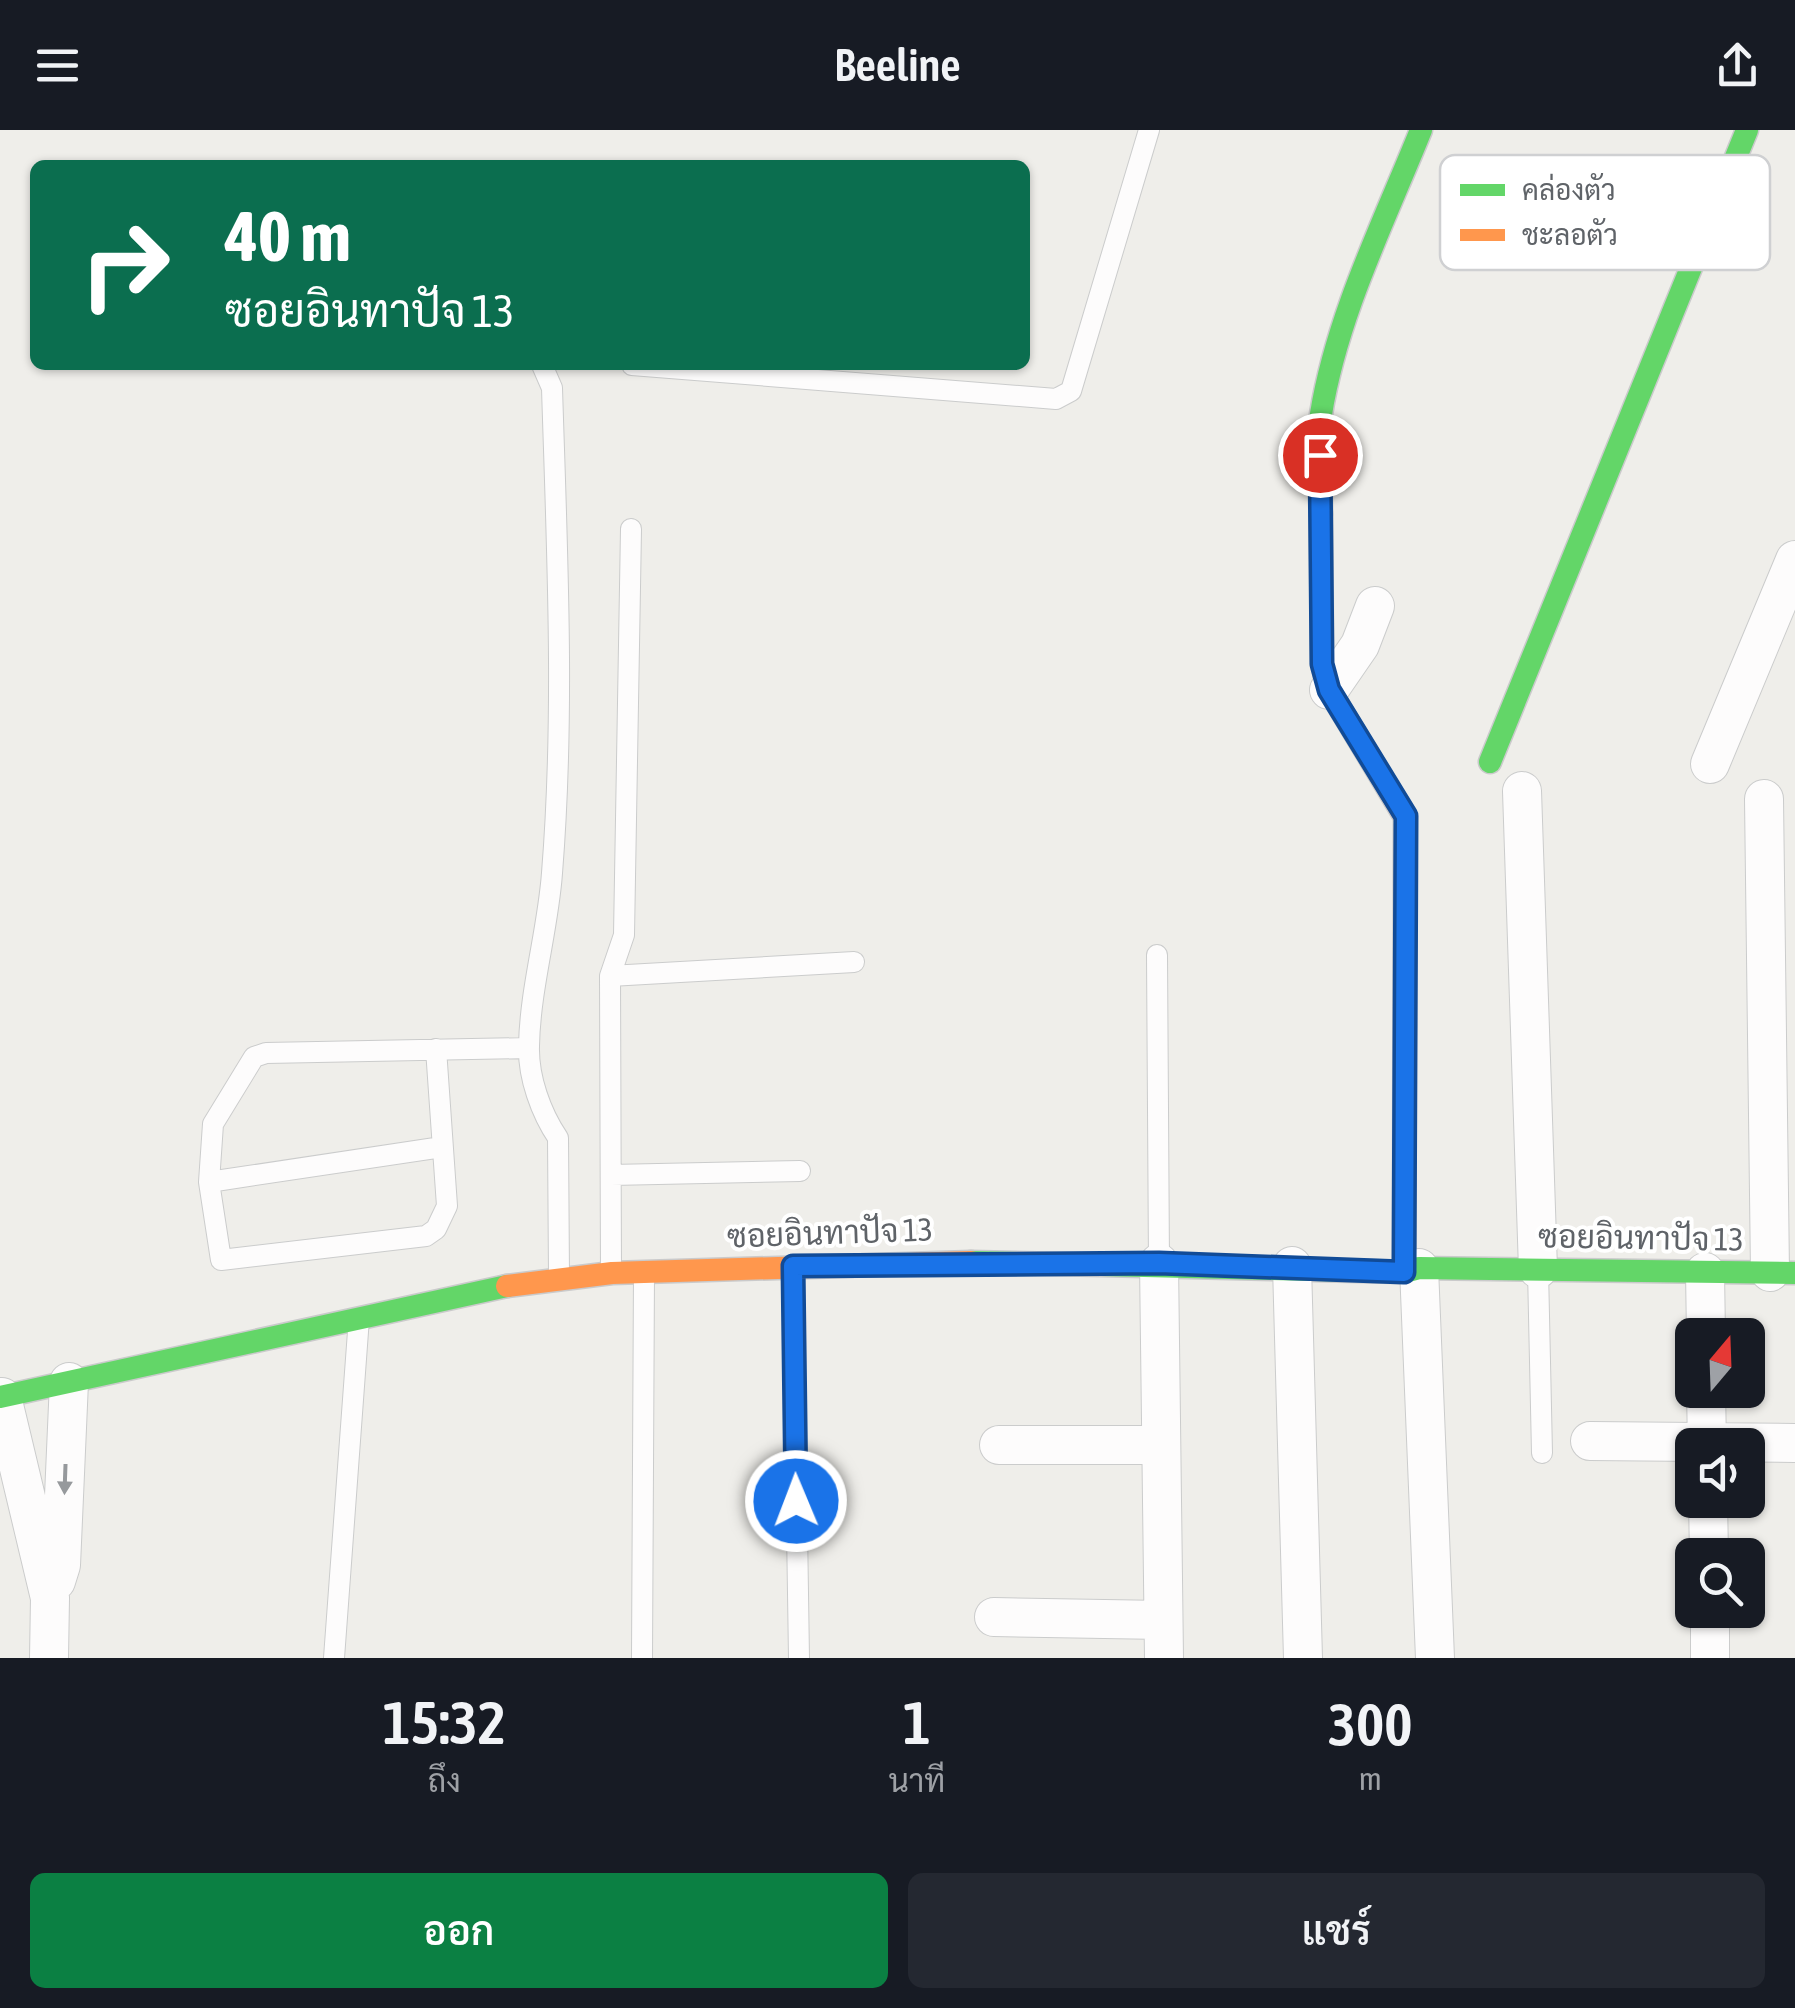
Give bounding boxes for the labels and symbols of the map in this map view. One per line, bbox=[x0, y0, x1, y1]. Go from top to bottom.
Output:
legend bbox=[1440, 155, 1770, 270]
text: คล่องตัว bbox=[1522, 172, 1616, 206]
text: ชะลอตัว bbox=[1522, 217, 1618, 251]
pin bbox=[1278, 413, 1363, 498]
street label: ซอยอินทาปัจ 13 bbox=[727, 1210, 933, 1255]
street label: ซอยอินทาปัจ 13 bbox=[1538, 1217, 1744, 1258]
north arrow bbox=[1675, 1318, 1765, 1408]
position arrow bbox=[744, 1449, 848, 1553]
one-way arrow bbox=[57, 1464, 73, 1496]

